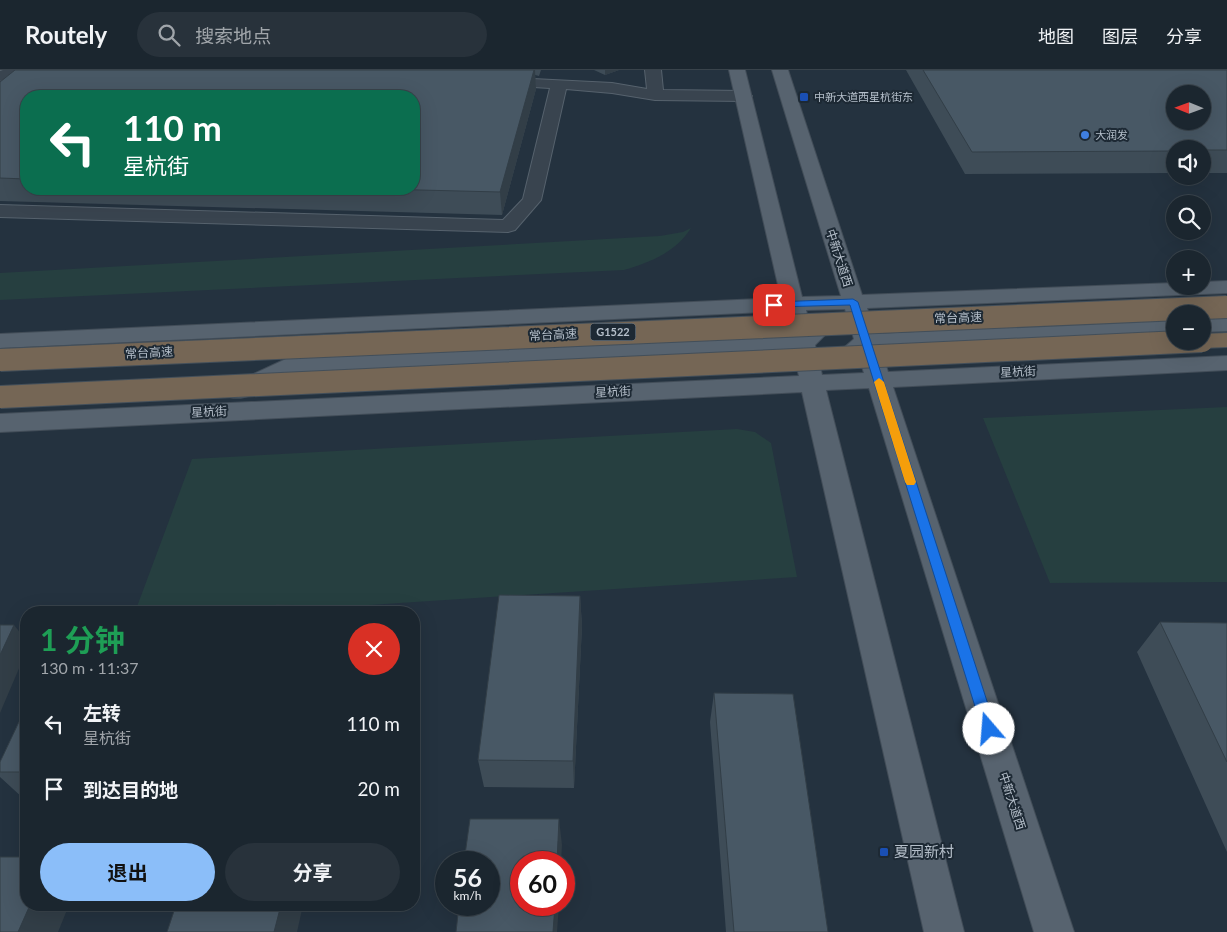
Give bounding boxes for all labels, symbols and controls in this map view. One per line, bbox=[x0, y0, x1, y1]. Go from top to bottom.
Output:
search box bbox=[137, 12, 487, 57]
text: Routely bbox=[25, 20, 107, 49]
icon: search bbox=[155, 21, 183, 49]
text: 搜索地点 bbox=[195, 24, 271, 47]
text: 地图 bbox=[1038, 25, 1074, 47]
text: 图层 bbox=[1102, 25, 1138, 47]
text: 分享 bbox=[1166, 25, 1202, 47]
north arrow bbox=[1166, 85, 1211, 130]
map controls bbox=[1166, 85, 1211, 350]
place label: 中新大道西星杭街东 bbox=[814, 90, 913, 103]
marker: 中新大道西星杭街东 bbox=[798, 91, 810, 103]
text: 110 m bbox=[123, 106, 222, 148]
icon: left bbox=[40, 110, 105, 175]
place label: 大润发 bbox=[1095, 128, 1128, 141]
marker: 大润发 bbox=[1079, 129, 1091, 141]
button: sound bbox=[1166, 140, 1211, 185]
text: 星杭街 bbox=[123, 152, 189, 179]
button: search bbox=[1166, 195, 1211, 240]
street label: 中新大道西 bbox=[823, 227, 856, 289]
button: + bbox=[1166, 250, 1211, 295]
pin bbox=[753, 284, 795, 326]
icon: arrive bbox=[760, 291, 788, 319]
button: − bbox=[1166, 305, 1211, 350]
street label: 常台高速 bbox=[934, 309, 982, 326]
road number: G1522 bbox=[590, 323, 636, 340]
street label: 常台高速 bbox=[529, 326, 577, 343]
street label: 常台高速 bbox=[125, 344, 173, 361]
street label: 星杭街 bbox=[1000, 363, 1036, 380]
street label: 星杭街 bbox=[595, 383, 631, 400]
street label: 星杭街 bbox=[191, 403, 227, 420]
text: 1 分钟 bbox=[40, 621, 125, 657]
button: close bbox=[348, 623, 400, 675]
text: 130 m · 11:37 bbox=[40, 658, 139, 677]
text: 左转 bbox=[83, 701, 121, 724]
position arrow bbox=[962, 702, 1014, 754]
icon: left bbox=[40, 710, 68, 738]
text: 110 m bbox=[346, 712, 400, 735]
text: 星杭街 bbox=[83, 728, 131, 747]
street label: 中新大道西 bbox=[996, 770, 1029, 832]
icon: arrive bbox=[40, 775, 68, 803]
text: 20 m bbox=[357, 777, 400, 800]
text: 到达目的地 bbox=[83, 778, 178, 801]
place label: 夏园新村 bbox=[894, 842, 954, 860]
button: 退出 bbox=[40, 843, 215, 901]
button: 分享 bbox=[225, 843, 400, 901]
marker: 夏园新村 bbox=[878, 846, 890, 858]
speed limit sign: 60 bbox=[510, 851, 575, 916]
text: 56 bbox=[453, 862, 482, 892]
text: km/h bbox=[453, 888, 482, 903]

